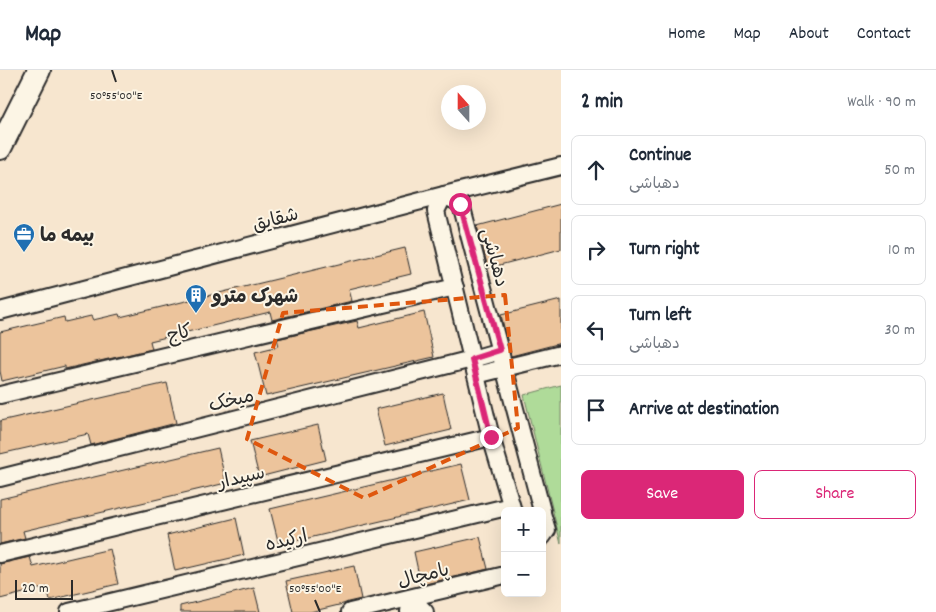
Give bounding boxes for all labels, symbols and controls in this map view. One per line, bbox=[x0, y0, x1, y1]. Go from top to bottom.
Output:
text: Map bbox=[25, 18, 61, 52]
text: Home bbox=[668, 22, 705, 47]
text: Map bbox=[733, 22, 761, 47]
text: About bbox=[789, 22, 829, 47]
text: Contact bbox=[857, 22, 911, 47]
north arrow bbox=[441, 85, 486, 130]
text: 50°55'00"E bbox=[90, 88, 143, 105]
text: 2 min bbox=[581, 88, 623, 118]
text: Walk · 90 m bbox=[847, 91, 916, 114]
text: Continue bbox=[629, 143, 691, 170]
icon: ahead bbox=[582, 156, 610, 184]
text: 50 m bbox=[884, 159, 915, 182]
text: دهباشی bbox=[629, 173, 680, 196]
route start bbox=[449, 193, 472, 216]
street label: شقایق bbox=[250, 202, 302, 240]
office icon: بیمه ما bbox=[12, 222, 36, 253]
place label: بیمه ما bbox=[40, 224, 94, 251]
street label: دهباشی bbox=[472, 225, 513, 290]
icon: right bbox=[582, 236, 610, 264]
text: Turn right bbox=[629, 237, 700, 264]
text: 10 m bbox=[888, 239, 915, 262]
building icon: شهرک مترو bbox=[184, 283, 208, 314]
place label: شهرک مترو bbox=[210, 285, 298, 312]
text: Turn left bbox=[629, 303, 692, 330]
icon: left bbox=[582, 316, 610, 344]
street label: کاج bbox=[165, 319, 195, 351]
text: 30 m bbox=[885, 319, 915, 342]
text: دهباشی bbox=[629, 333, 680, 356]
street label: میخک bbox=[206, 384, 257, 421]
icon: arrive bbox=[582, 396, 610, 424]
text: Arrive at destination bbox=[629, 397, 779, 424]
route end bbox=[480, 426, 503, 449]
street label: سپیدار bbox=[214, 461, 268, 498]
button: Save bbox=[581, 470, 744, 519]
button: Share bbox=[754, 470, 916, 519]
map controls bbox=[501, 507, 546, 597]
button: + bbox=[501, 507, 546, 552]
street label: ارکیده bbox=[263, 524, 311, 560]
button: − bbox=[501, 552, 546, 597]
street label: پامچال bbox=[395, 558, 452, 597]
scale bar bbox=[15, 577, 72, 600]
text: 20 m bbox=[22, 579, 49, 599]
text: 50°55'00"E bbox=[289, 581, 342, 598]

